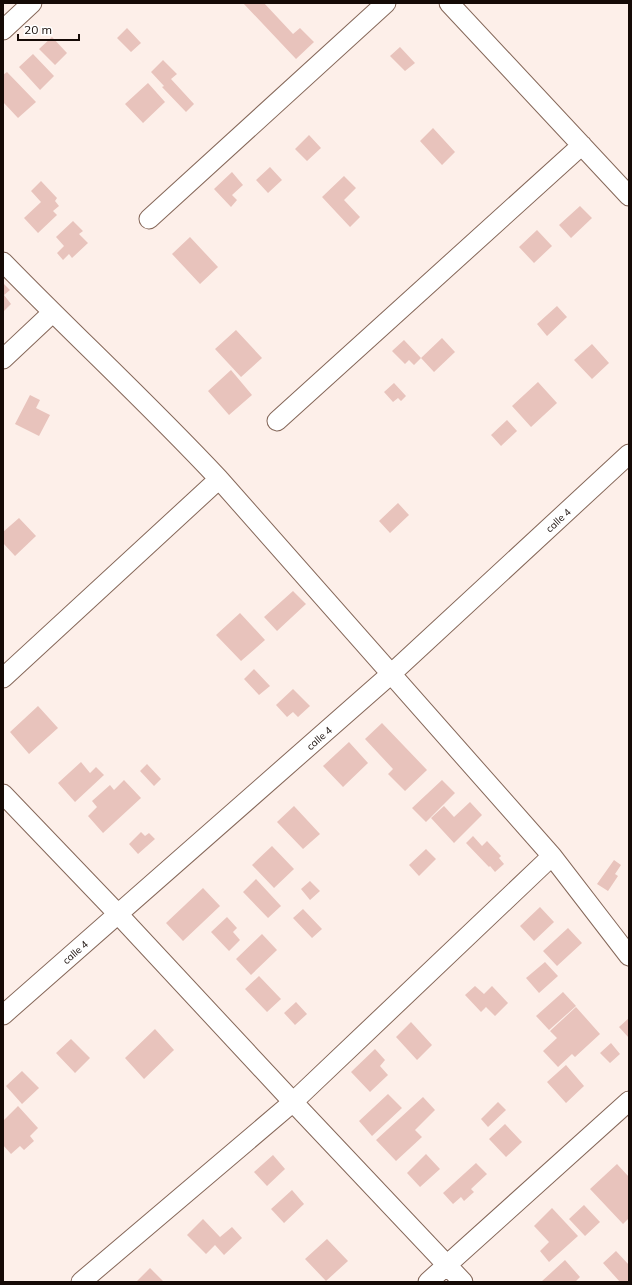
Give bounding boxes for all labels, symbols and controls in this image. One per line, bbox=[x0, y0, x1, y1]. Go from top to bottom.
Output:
scale bar bbox=[18, 16, 79, 42]
text: 20 m bbox=[24, 22, 52, 37]
street label: calle 4 bbox=[543, 505, 574, 535]
street label: calle 4 bbox=[304, 724, 335, 753]
street label: calle 4 bbox=[60, 938, 91, 967]

